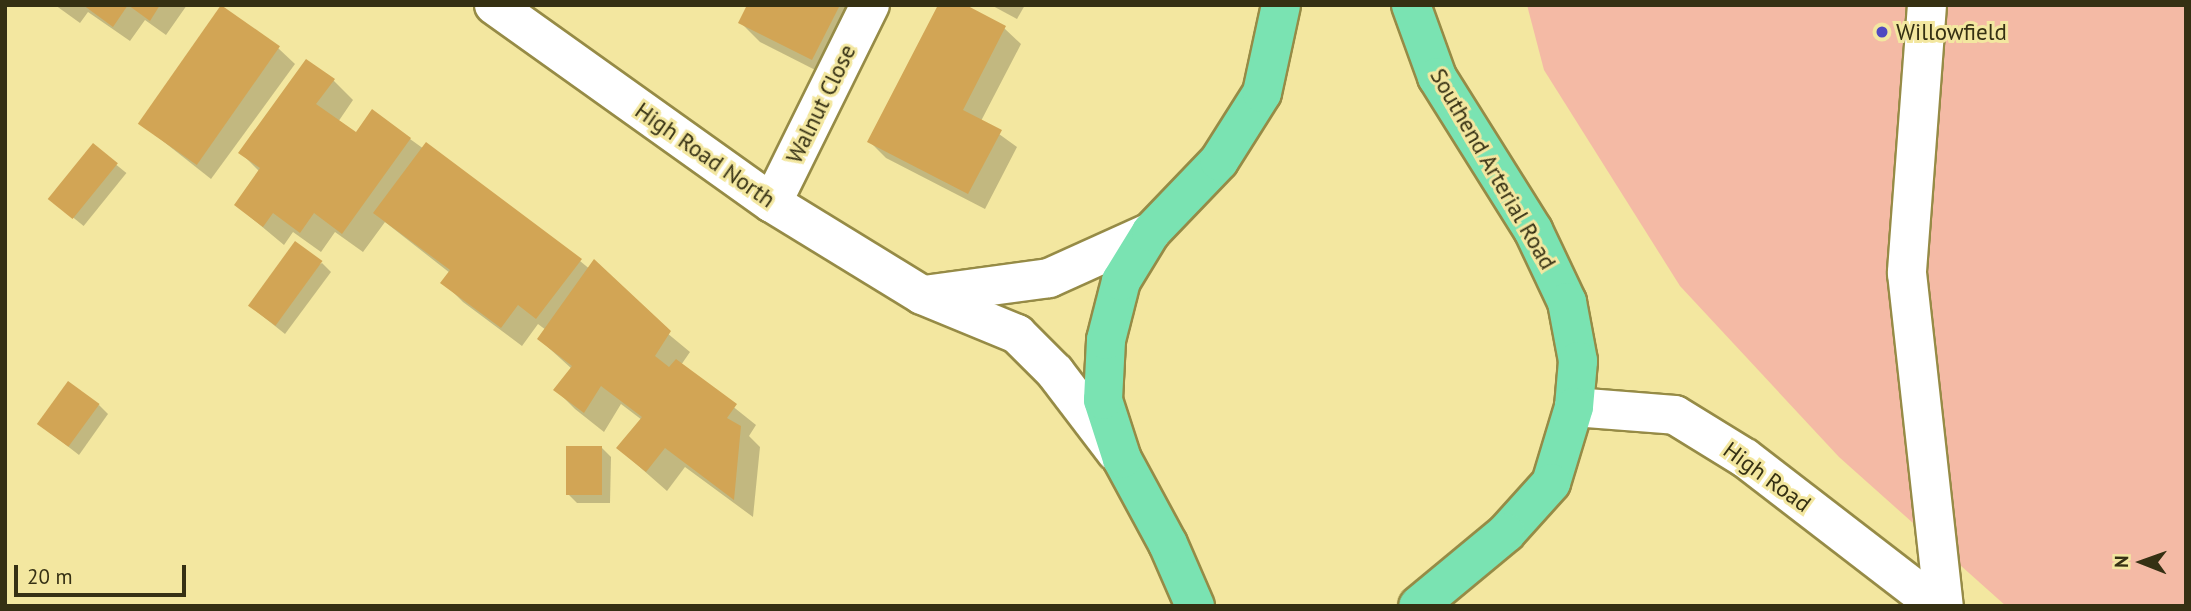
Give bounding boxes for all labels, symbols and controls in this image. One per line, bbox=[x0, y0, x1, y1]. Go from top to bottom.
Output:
place label: Willowfield bbox=[1896, 18, 2007, 46]
marker: Willowfield bbox=[1874, 24, 1890, 40]
street label: Walnut Close bbox=[780, 40, 862, 168]
street label: Southend Arterial Road bbox=[1424, 63, 1562, 275]
street label: High Road North bbox=[630, 97, 780, 213]
street label: High Road bbox=[1718, 436, 1816, 518]
north arrow bbox=[2107, 527, 2177, 597]
scale bar bbox=[18, 552, 189, 596]
text: N bbox=[2109, 555, 2133, 568]
text: 20 m bbox=[27, 563, 73, 590]

